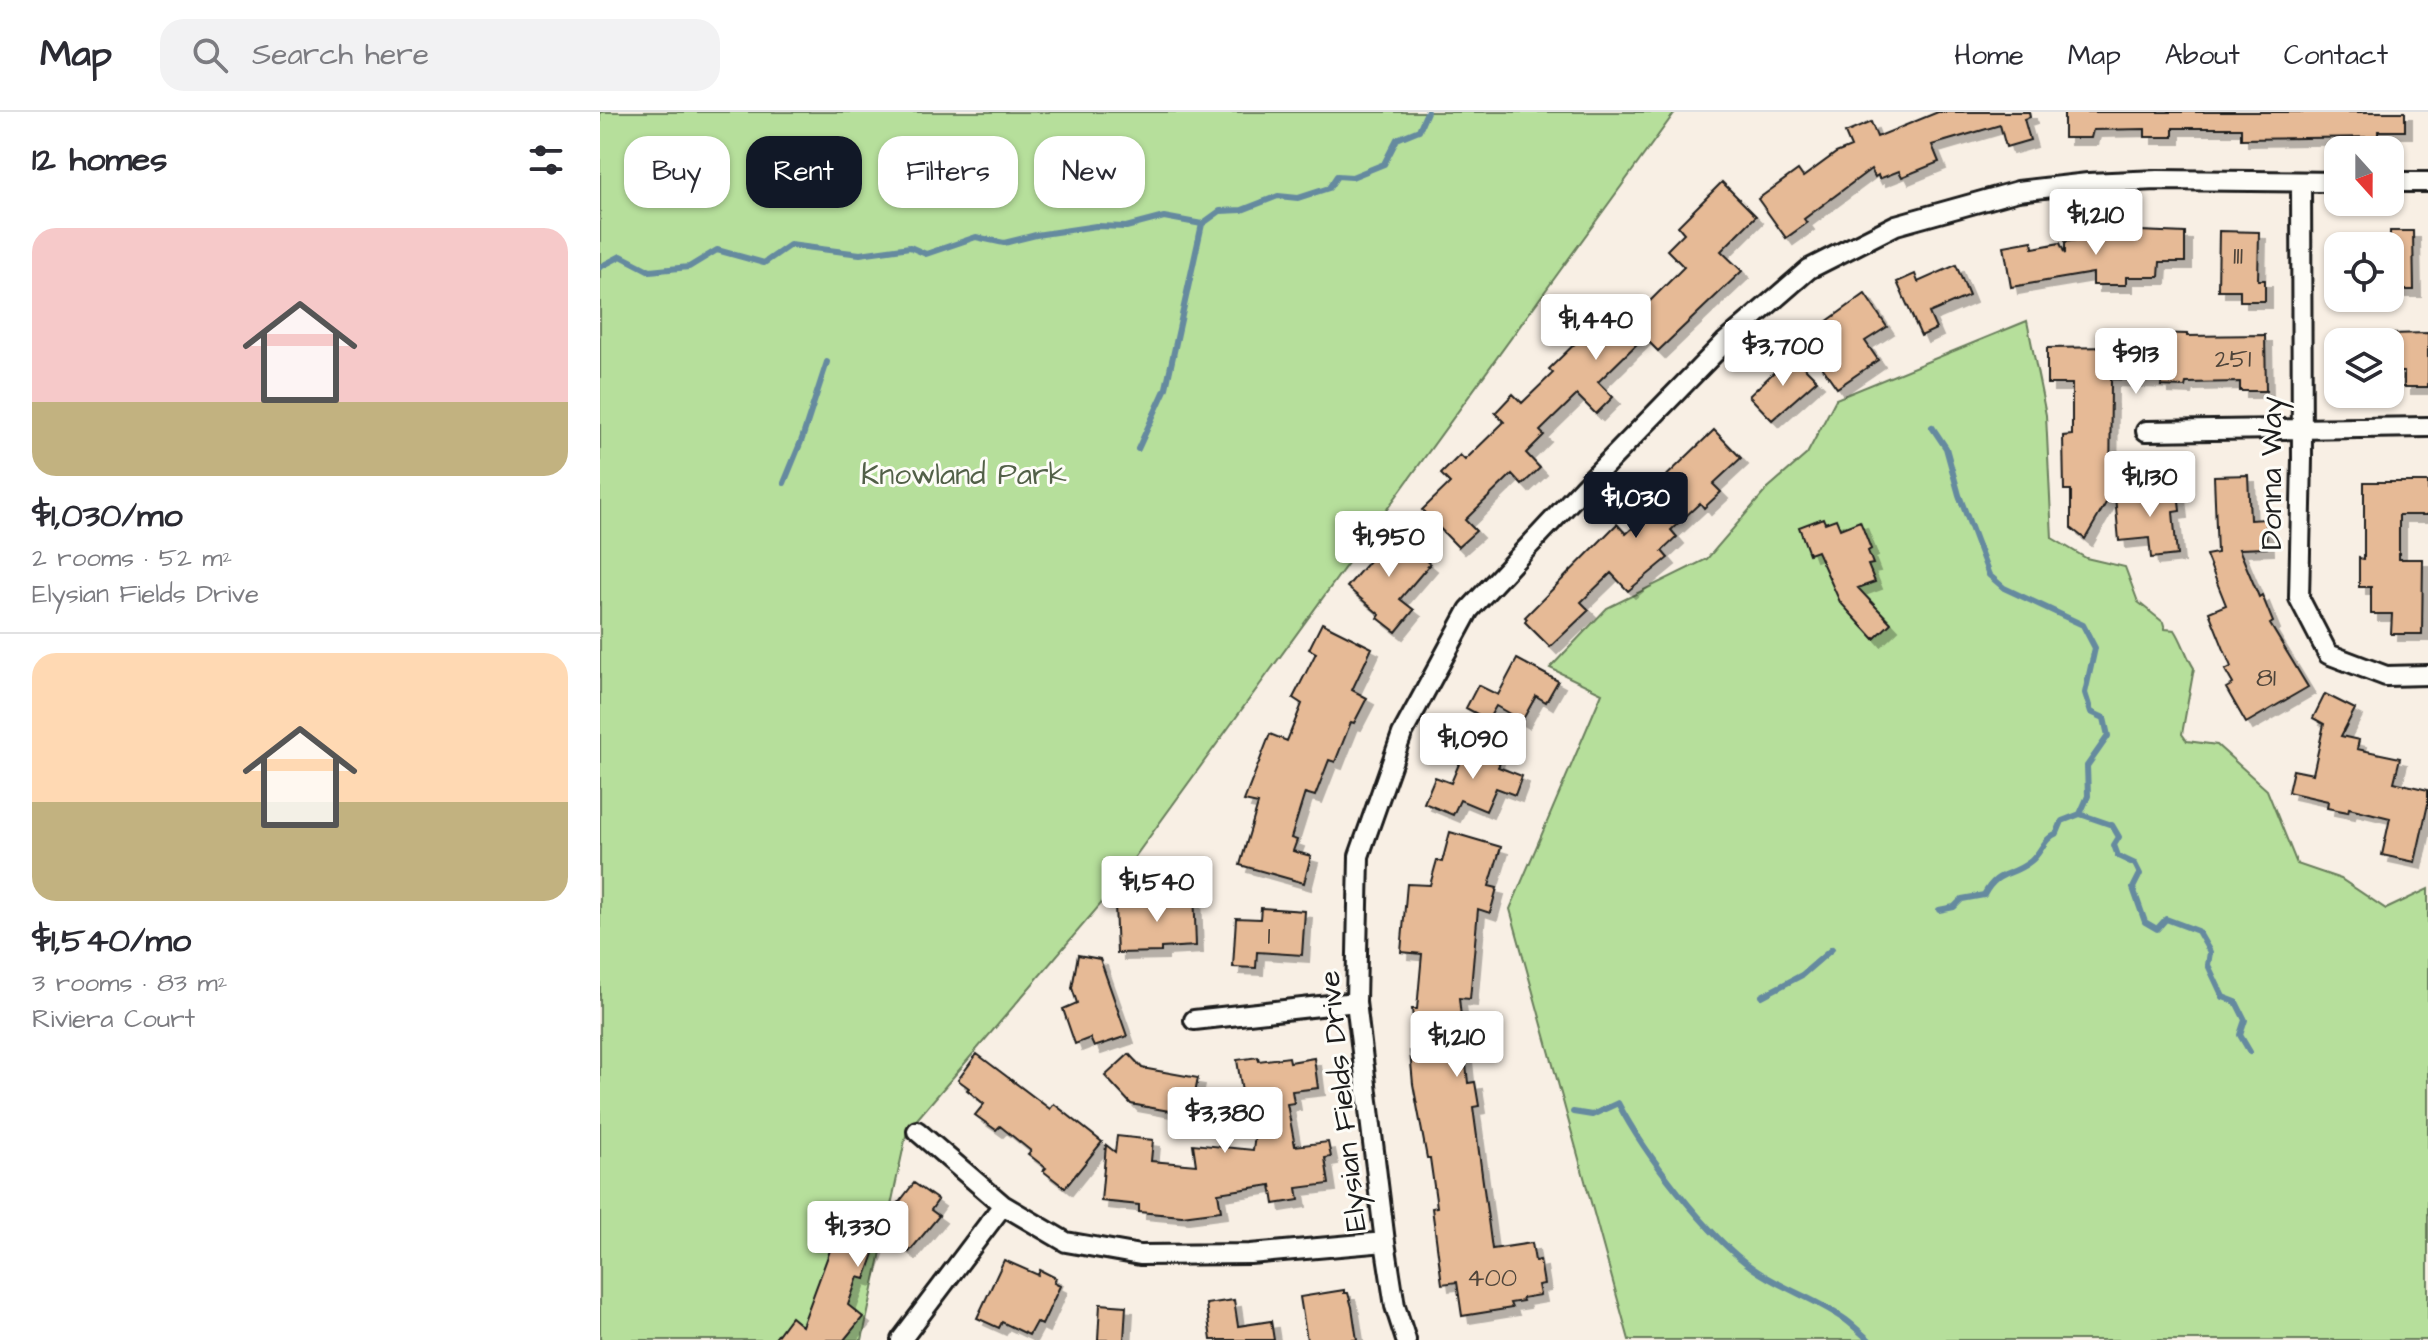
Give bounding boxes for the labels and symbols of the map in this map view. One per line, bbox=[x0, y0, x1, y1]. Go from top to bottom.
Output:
north arrow bbox=[2324, 136, 2404, 216]
pin: $1,210 bbox=[2031, 189, 2161, 257]
house number: 111 bbox=[2233, 238, 2243, 274]
pin: $1,440 bbox=[1531, 294, 1661, 362]
pin: $3,700 bbox=[1718, 320, 1848, 388]
pin: $913 bbox=[2089, 328, 2183, 396]
house number: 251 bbox=[2215, 341, 2251, 377]
street label: Donna Way bbox=[2251, 396, 2294, 550]
pin: $1,130 bbox=[2085, 451, 2215, 519]
park label: Knowland Park bbox=[861, 454, 1067, 496]
pin: $1,030 bbox=[1571, 472, 1701, 540]
pin: $1,950 bbox=[1324, 511, 1454, 579]
house number: 81 bbox=[2256, 660, 2276, 696]
pin: $1,090 bbox=[1408, 713, 1538, 781]
pin: $1,540 bbox=[1092, 856, 1222, 924]
house number: 1 bbox=[1267, 918, 1271, 954]
street label: Elysian Fields Drive bbox=[1308, 968, 1379, 1233]
pin: $1,210 bbox=[1392, 1011, 1522, 1079]
pin: $3,380 bbox=[1160, 1087, 1290, 1155]
pin: $1,330 bbox=[793, 1201, 923, 1269]
house number: 400 bbox=[1467, 1260, 1517, 1296]

